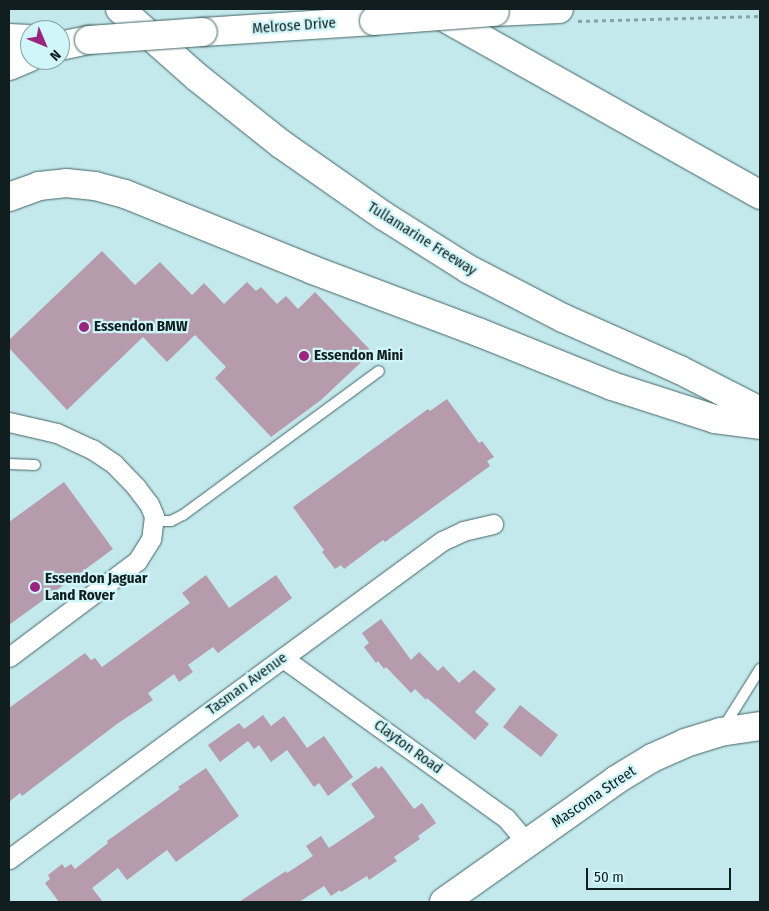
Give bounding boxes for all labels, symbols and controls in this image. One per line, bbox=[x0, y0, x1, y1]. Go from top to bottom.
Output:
street label: Melrose Drive bbox=[252, 14, 336, 38]
north arrow bbox=[20, 20, 70, 70]
text: N bbox=[46, 46, 64, 64]
street label: Tullamarine Freeway bbox=[364, 198, 480, 280]
place label: Essendon BMW bbox=[94, 318, 187, 336]
marker: Essendon BMW bbox=[78, 321, 90, 333]
place label: Essendon Mini bbox=[314, 347, 403, 365]
marker: Essendon Mini bbox=[298, 350, 310, 362]
place label: Essendon Jaguar Land Rover bbox=[45, 569, 147, 604]
marker: Essendon Jaguar Land Rover bbox=[29, 581, 41, 593]
street label: Tasman Avenue bbox=[203, 649, 291, 719]
street label: Clayton Road bbox=[370, 716, 446, 778]
street label: Mascoma Street bbox=[548, 762, 640, 832]
scale bar bbox=[589, 858, 734, 890]
text: 50 m bbox=[594, 868, 624, 886]

